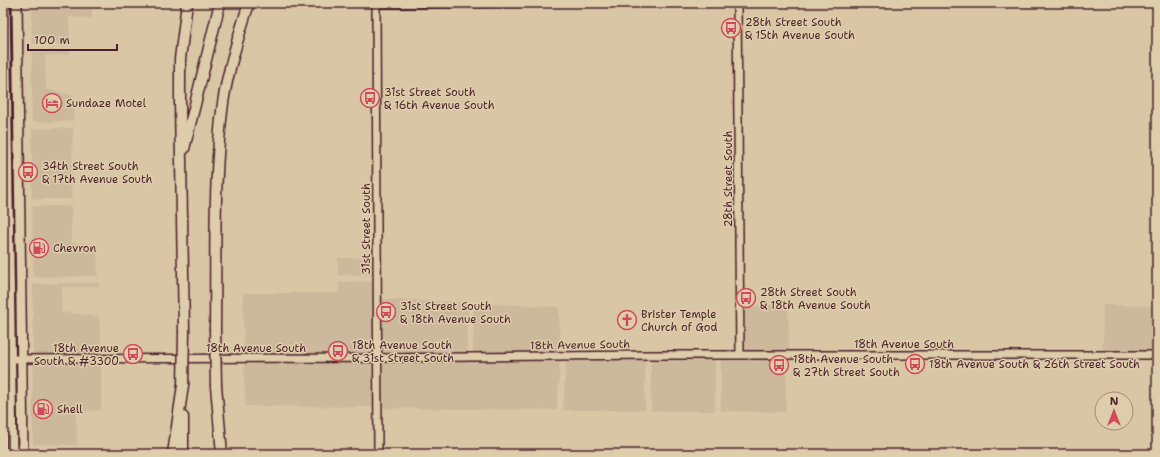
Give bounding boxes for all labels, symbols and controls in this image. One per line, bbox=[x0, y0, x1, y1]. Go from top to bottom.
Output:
place label: 28th Street South & 15th Avenue South bbox=[745, 15, 855, 43]
bus stop icon: 28th Street South & 15th Avenue South bbox=[720, 17, 742, 39]
scale bar bbox=[28, 26, 117, 52]
text: 100 m bbox=[34, 32, 70, 48]
place label: 31st Street South & 16th Avenue South bbox=[384, 85, 495, 113]
bus stop icon: 31st Street South & 16th Avenue South bbox=[359, 87, 381, 109]
hotel icon: Sundaze Motel bbox=[41, 92, 63, 114]
place label: Sundaze Motel bbox=[66, 96, 147, 111]
street label: 28th Street South bbox=[721, 131, 736, 227]
place label: 34th Street South & 17th Avenue South bbox=[42, 159, 153, 187]
bus stop icon: 34th Street South & 17th Avenue South bbox=[17, 161, 39, 183]
street label: 31st Street South bbox=[359, 183, 374, 275]
fuel station icon: Chevron bbox=[28, 237, 50, 259]
place label: Chevron bbox=[53, 241, 97, 256]
place label: 28th Street South & 18th Avenue South bbox=[760, 285, 871, 313]
bus stop icon: 28th Street South & 18th Avenue South bbox=[735, 287, 757, 309]
place label: 31st Street South & 18th Avenue South bbox=[400, 299, 511, 327]
bus stop icon: 31st Street South & 18th Avenue South bbox=[375, 301, 397, 323]
place label: Brister Temple Church of God bbox=[641, 307, 718, 335]
church icon: Brister Temple Church of God bbox=[616, 309, 638, 331]
street label: 18th Avenue South bbox=[530, 337, 630, 353]
street label: 18th Avenue South bbox=[854, 337, 954, 352]
place label: 18th Avenue South & 31st Street South bbox=[352, 338, 454, 366]
bus stop icon: 18th Avenue South & 31st Street South bbox=[327, 340, 349, 362]
place label: 18th Avenue South & #3300 bbox=[34, 341, 119, 369]
street label: 18th Avenue South bbox=[206, 341, 306, 356]
bus stop icon: 18th Avenue South & #3300 bbox=[122, 343, 144, 365]
place label: 18th Avenue South & 27th Street South bbox=[793, 352, 900, 380]
bus stop icon: 18th Avenue South & 26th Street South bbox=[904, 353, 926, 375]
bus stop icon: 18th Avenue South & 27th Street South bbox=[768, 354, 790, 376]
place label: 18th Avenue South & 26th Street South bbox=[929, 357, 1140, 372]
north arrow bbox=[1094, 391, 1134, 431]
text: N bbox=[1110, 394, 1119, 409]
fuel station icon: Shell bbox=[32, 398, 54, 420]
place label: Shell bbox=[57, 402, 83, 417]

